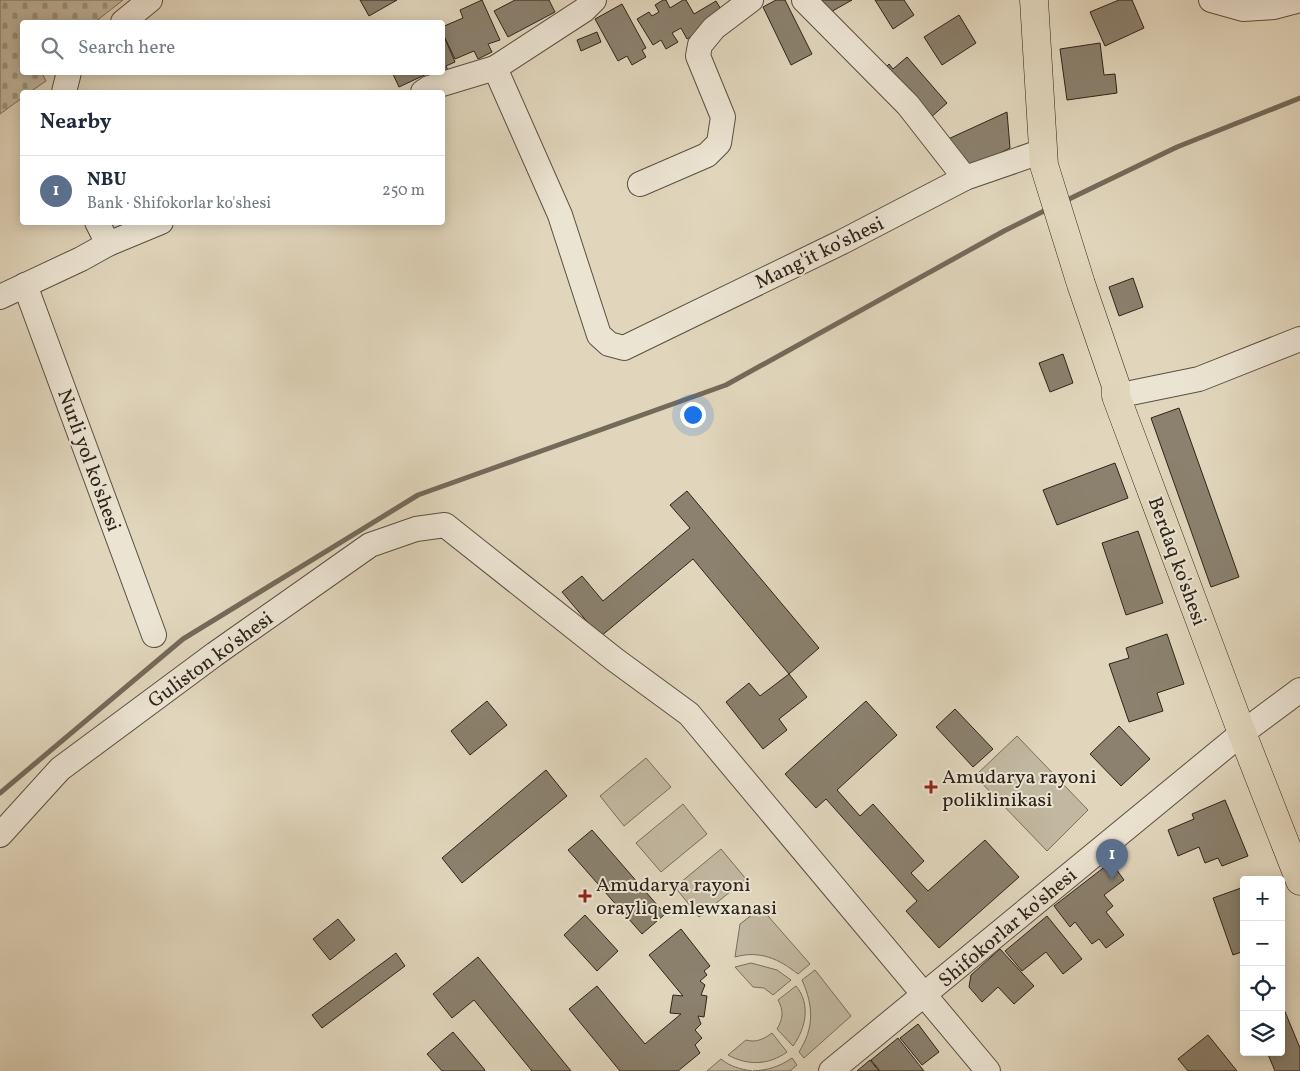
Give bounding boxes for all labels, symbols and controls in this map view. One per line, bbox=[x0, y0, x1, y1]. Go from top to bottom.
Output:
search box bbox=[20, 20, 445, 75]
icon: search bbox=[38, 34, 66, 62]
text: Search here bbox=[78, 35, 175, 61]
text: Nearby bbox=[40, 108, 111, 137]
text: NBU bbox=[87, 167, 127, 193]
text: 1 bbox=[53, 180, 59, 202]
text: 250 m bbox=[382, 180, 425, 202]
text: Bank · Shifokorlar ko'shesi bbox=[87, 193, 271, 215]
street label: Mang'it ko'shesi bbox=[751, 210, 889, 297]
street label: Nurli yol ko'shesi bbox=[49, 386, 127, 536]
your location bbox=[680, 402, 706, 428]
street label: Berdaq ko'shesi bbox=[1140, 493, 1212, 630]
street label: Guliston ko'shesi bbox=[143, 606, 280, 716]
place label: Amudarya rayoni poliklinikasi bbox=[942, 764, 1096, 815]
marker: Amudarya rayoni poliklinikasi bbox=[924, 780, 938, 794]
pin: 1 bbox=[1096, 839, 1128, 880]
street label: Shifokorlar ko'shesi bbox=[933, 862, 1084, 995]
place label: Amudarya rayoni orayliq emlewxanasi bbox=[596, 872, 777, 923]
map controls bbox=[1240, 876, 1285, 1056]
button: + bbox=[1240, 876, 1285, 921]
marker: Amudarya rayoni orayliq emlewxanasi bbox=[578, 889, 592, 903]
button: − bbox=[1240, 921, 1285, 966]
button: locate bbox=[1240, 966, 1285, 1011]
button: layers bbox=[1240, 1011, 1285, 1056]

